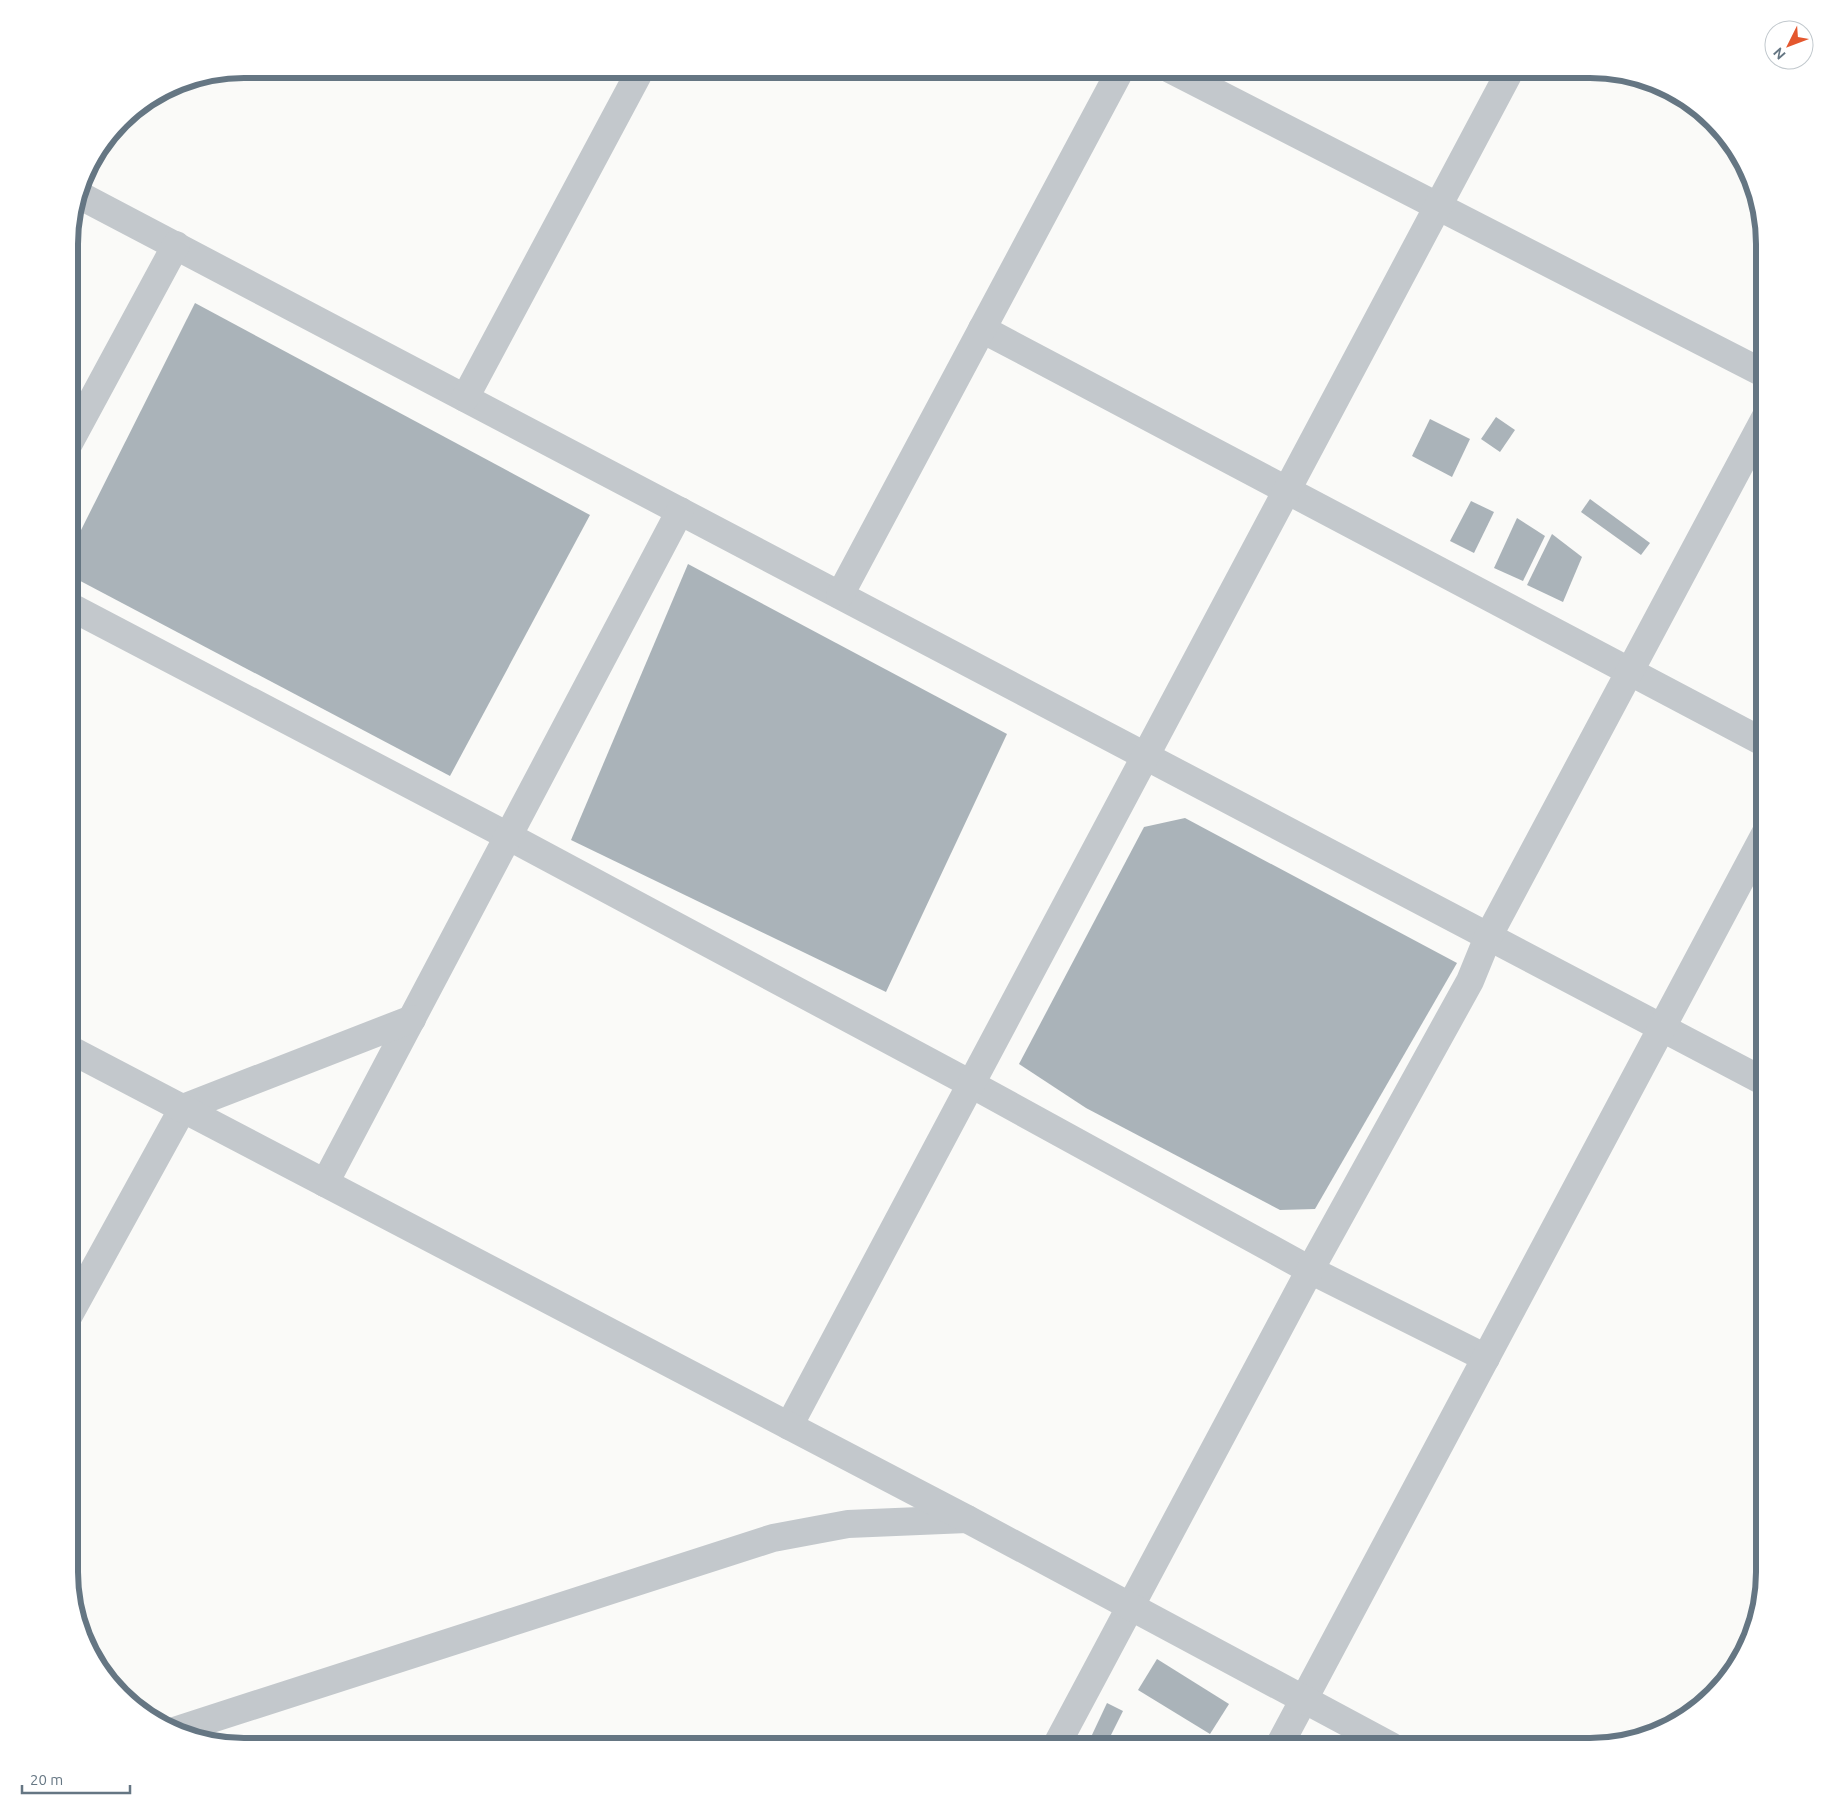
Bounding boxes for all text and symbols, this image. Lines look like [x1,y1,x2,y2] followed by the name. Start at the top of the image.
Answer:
[1764,20,1814,70] north arrow
[1770,44,1789,63] text: N
[22,1762,130,1794] scale bar
[30,1771,63,1788] text: 20 m

